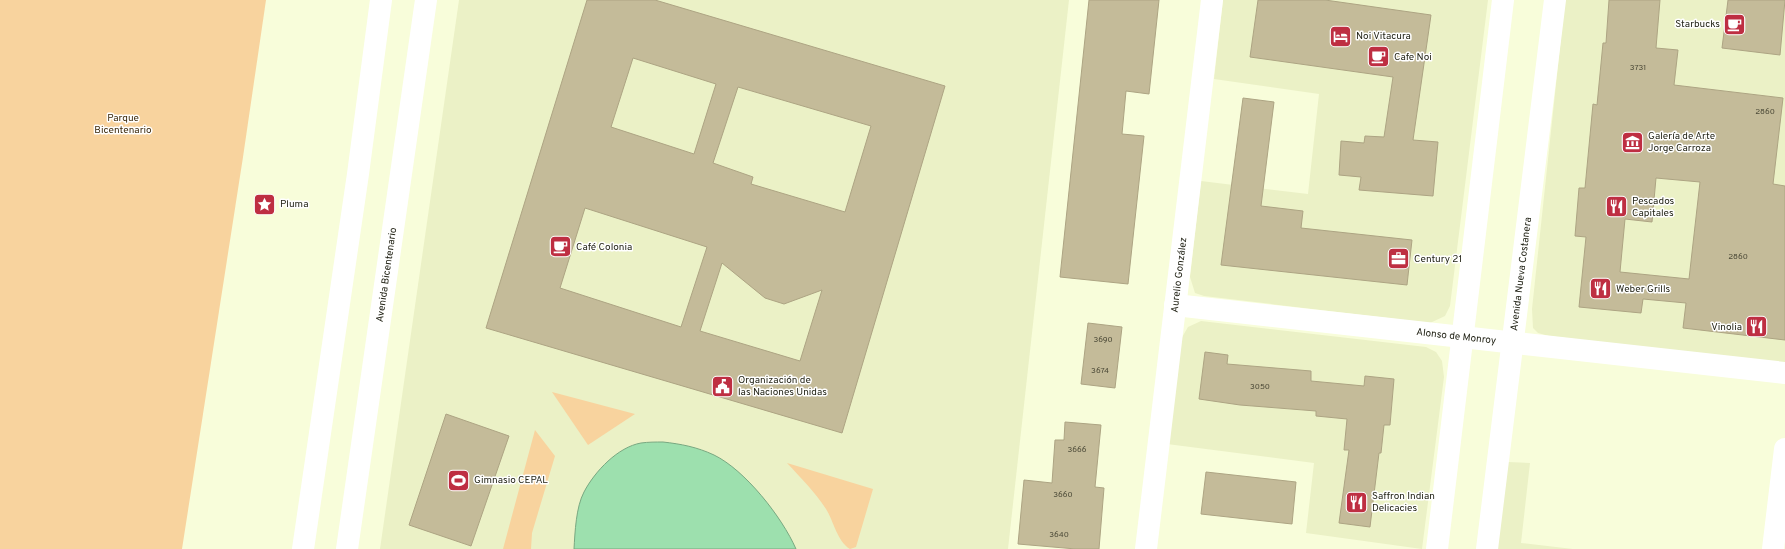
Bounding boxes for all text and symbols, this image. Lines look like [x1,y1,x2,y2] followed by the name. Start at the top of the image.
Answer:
[1722,11,1748,37] cafe icon: Starbucks
[1675,18,1720,31] place label: Starbucks
[1327,23,1353,49] hotel icon: Noi Vitacura
[1356,30,1411,43] place label: Noi Vitacura
[1366,44,1392,70] cafe icon: Cafe Noi
[1394,51,1432,64] place label: Cafe Noi
[1630,63,1646,73] house number: 3731
[1755,107,1775,117] house number: 2860
[94,112,152,137] park label: Parque Bicentenario
[1620,129,1646,155] museum icon: Galería de Arte Jorge Carroza
[1648,130,1715,155] place label: Galería de Arte Jorge Carroza
[252,191,278,217] place icon: Pluma
[1603,194,1629,220] restaurant icon: Pescados Capitales
[1632,195,1675,220] place label: Pescados Capitales
[280,198,308,211] place label: Pluma
[1508,216,1535,332] street label: Avenida Nueva Costanera
[373,226,400,323] street label: Avenida Bicentenario
[547,234,573,260] cafe icon: Café Colonia
[1168,236,1190,313] street label: Aurelio González
[576,241,632,254] place label: Café Colonia
[1386,246,1412,272] office icon: Century 21
[1728,252,1748,262] house number: 2860
[1414,253,1462,266] place label: Century 21
[1588,276,1614,302] restaurant icon: Weber Grills
[1616,283,1671,296] place label: Weber Grills
[1744,314,1770,340] restaurant icon: Vinolia
[1711,321,1742,334] place label: Vinolia
[1416,325,1497,347] street label: Alonso de Monroy
[1093,335,1113,345] house number: 3690
[1091,366,1109,376] house number: 3674
[710,373,736,399] public building icon: Organización de las Naciones Unidas
[738,374,827,399] place label: Organización de las Naciones Unidas
[1250,382,1270,392] house number: 3050
[1067,445,1087,455] house number: 3666
[446,467,472,493] sports icon: Gimnasio CEPAL
[474,474,548,487] place label: Gimnasio CEPAL
[1344,489,1370,515] restaurant icon: Saffron Indian Delicacies
[1053,490,1073,500] house number: 3660
[1372,490,1435,515] place label: Saffron Indian Delicacies
[1049,530,1069,540] house number: 3640

